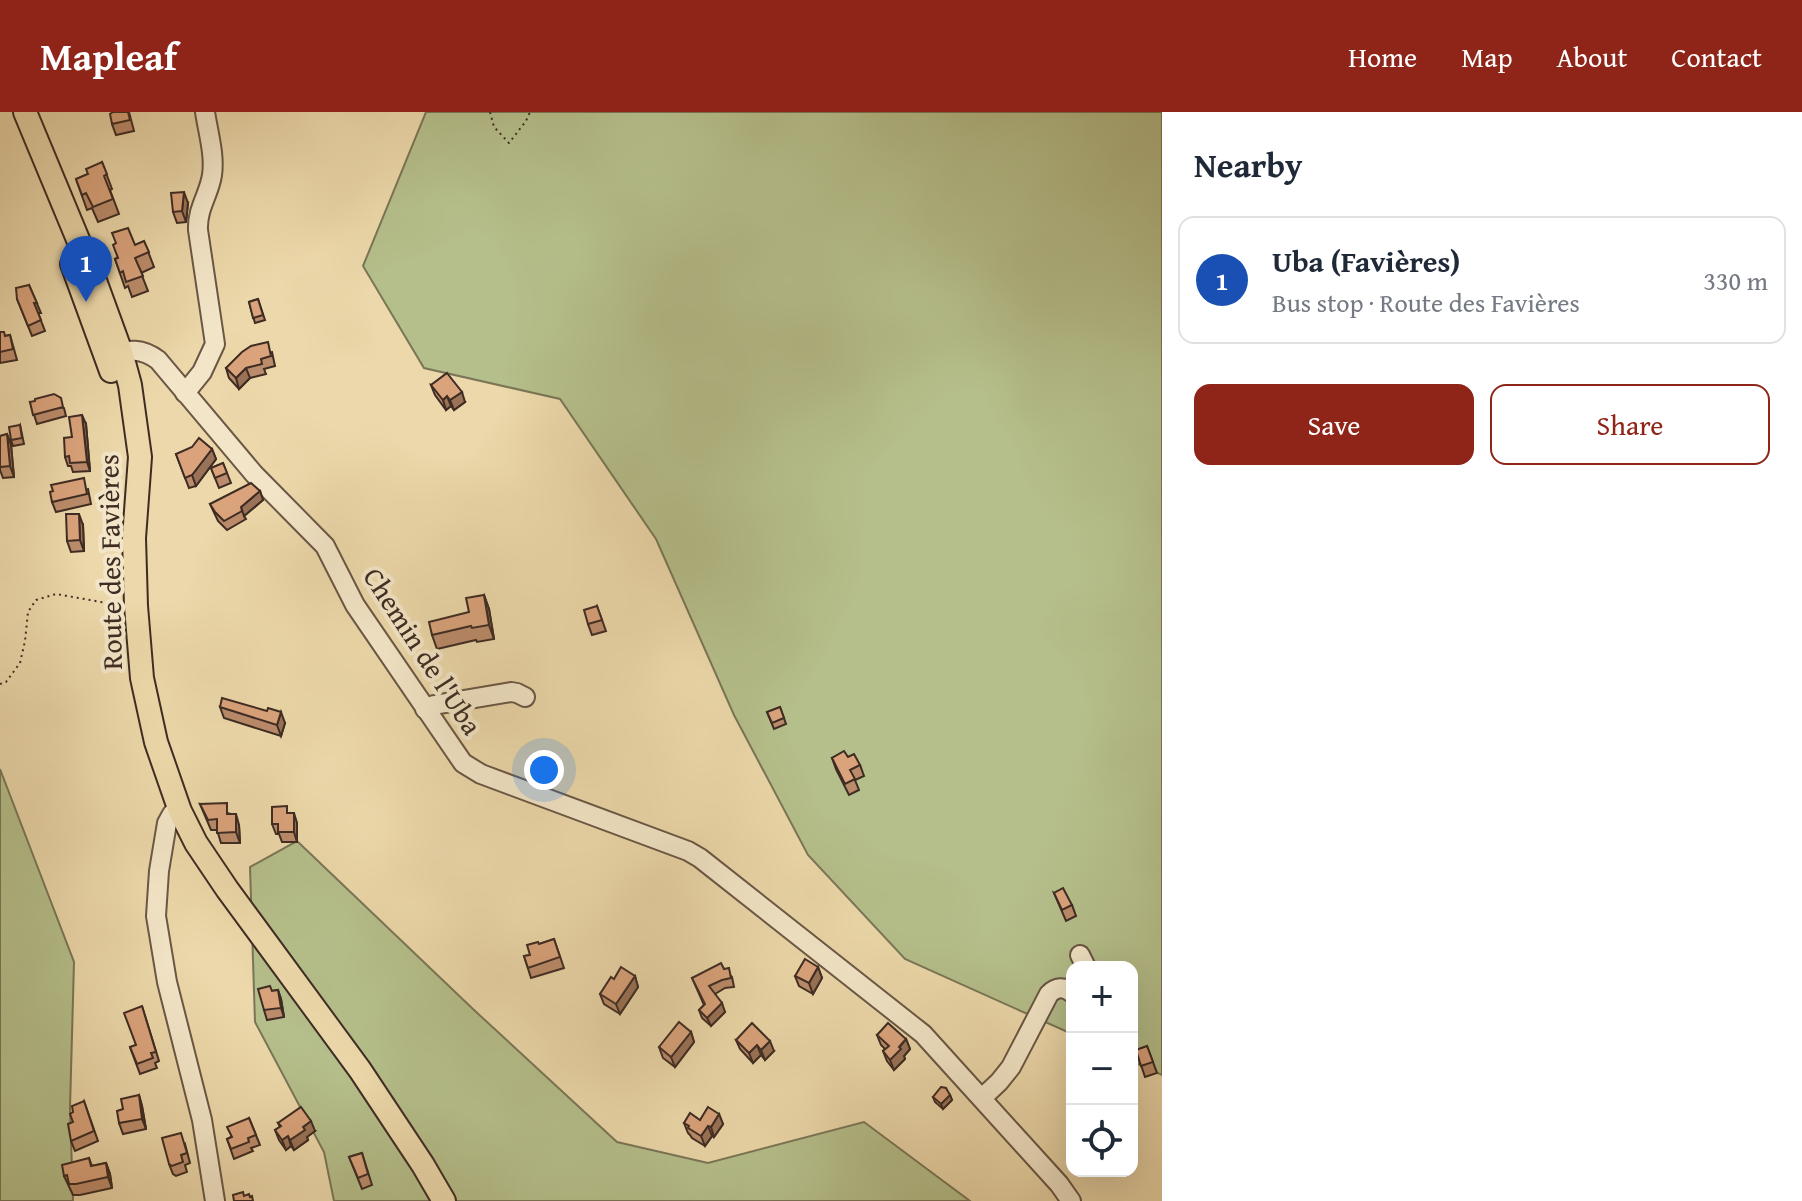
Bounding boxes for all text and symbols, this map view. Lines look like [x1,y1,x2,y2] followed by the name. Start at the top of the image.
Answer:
[40,28,177,84] text: Mapleaf
[1348,36,1417,77] text: Home
[1461,36,1513,77] text: Map
[1557,36,1627,77] text: About
[1671,36,1762,77] text: Contact
[1194,140,1303,189] text: Nearby
[60,236,112,302] pin: 1
[1272,239,1460,283] text: Uba (Favières)
[1215,261,1229,300] text: 1
[1703,261,1768,300] text: 330 m
[1272,283,1580,322] text: Bus stop · Route des Favières
[1194,384,1474,465] button: Save
[1490,384,1770,465] button: Share
[87,454,132,670] street label: Route des Favières
[354,559,493,743] street label: Chemin de l'Uba
[524,750,564,790] your location
[1066,961,1138,1177] map controls
[1066,961,1138,1033] button: +
[1066,1033,1138,1105] button: −
[1066,1105,1138,1177] button: locate

